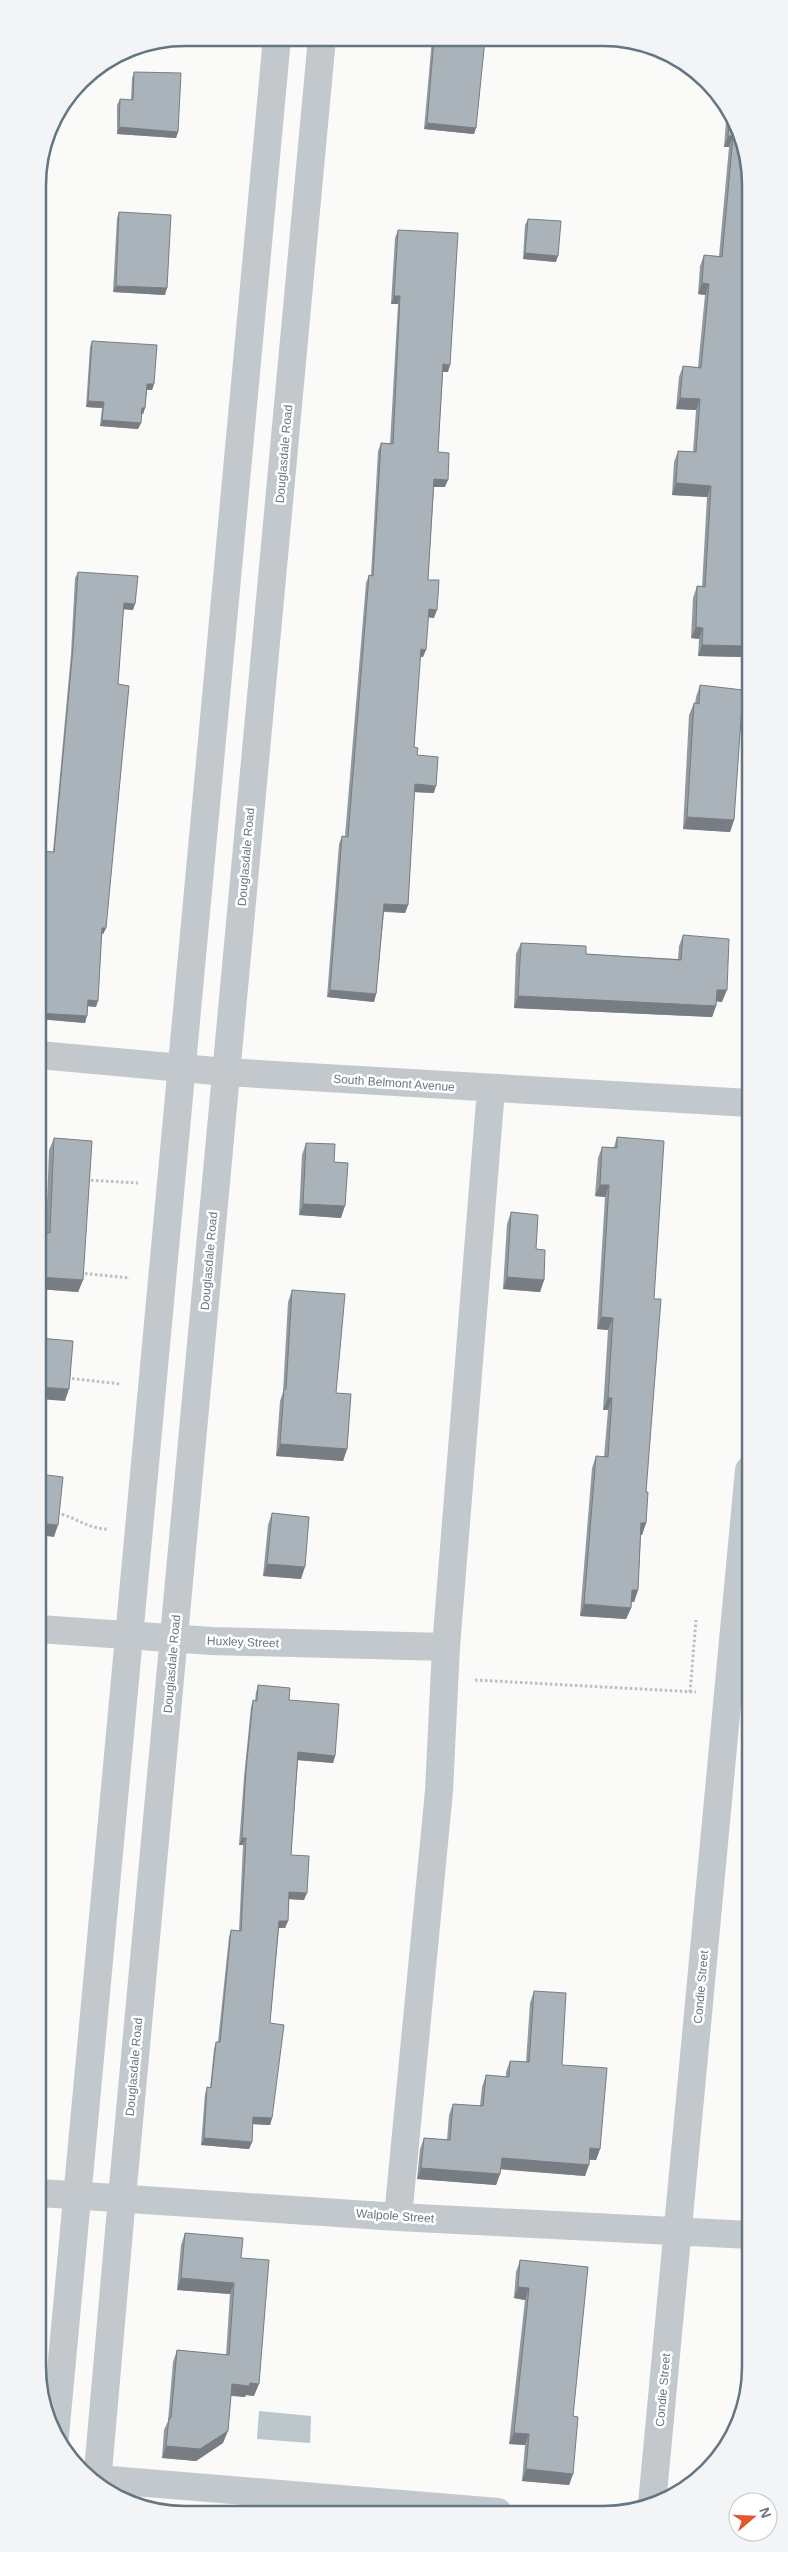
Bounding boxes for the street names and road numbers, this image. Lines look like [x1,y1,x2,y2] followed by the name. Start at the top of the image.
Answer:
[273,404,295,504] street label: Douglasdale Road
[235,807,257,907] street label: Douglasdale Road
[333,1072,456,1094] street label: South Belmont Avenue
[198,1211,220,1311] street label: Douglasdale Road
[161,1614,183,1714] street label: Douglasdale Road
[207,1634,280,1650] street label: Huxley Street
[691,1949,711,2024] street label: Condie Street
[123,2017,145,2117] street label: Douglasdale Road
[355,2206,435,2226] street label: Walpole Street
[653,2352,673,2427] street label: Condie Street

